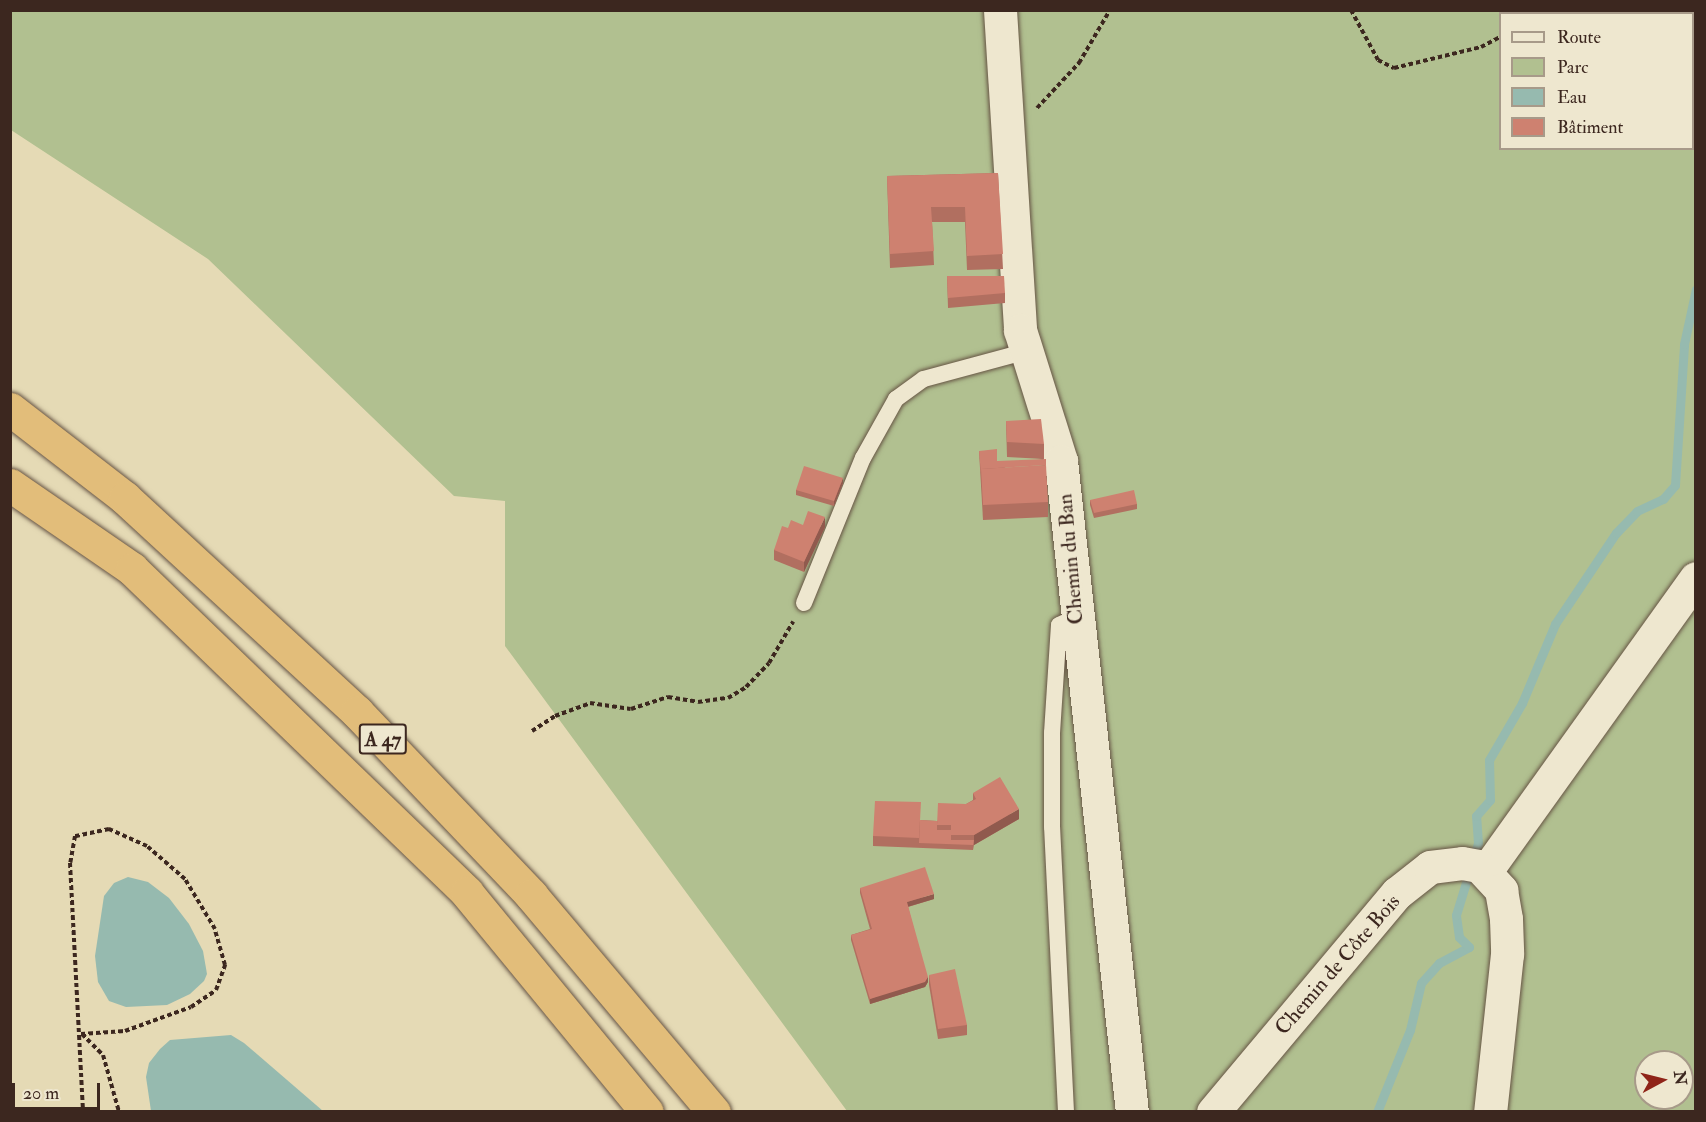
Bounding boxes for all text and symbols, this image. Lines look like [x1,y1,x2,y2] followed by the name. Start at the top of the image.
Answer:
[1499,12,1694,150] legend
[1557,26,1601,49] text: Route
[1557,56,1588,79] text: Parc
[1557,86,1587,109] text: Eau
[1557,116,1623,139] text: Bâtiment
[1053,493,1089,625] street label: Chemin du Ban
[358,722,409,756] road number: A 47
[1270,890,1406,1040] street label: Chemin de Côte Bois
[1634,1050,1694,1110] north arrow
[1669,1070,1691,1086] text: N
[15,1071,104,1109] scale bar
[23,1082,59,1105] text: 20 m

